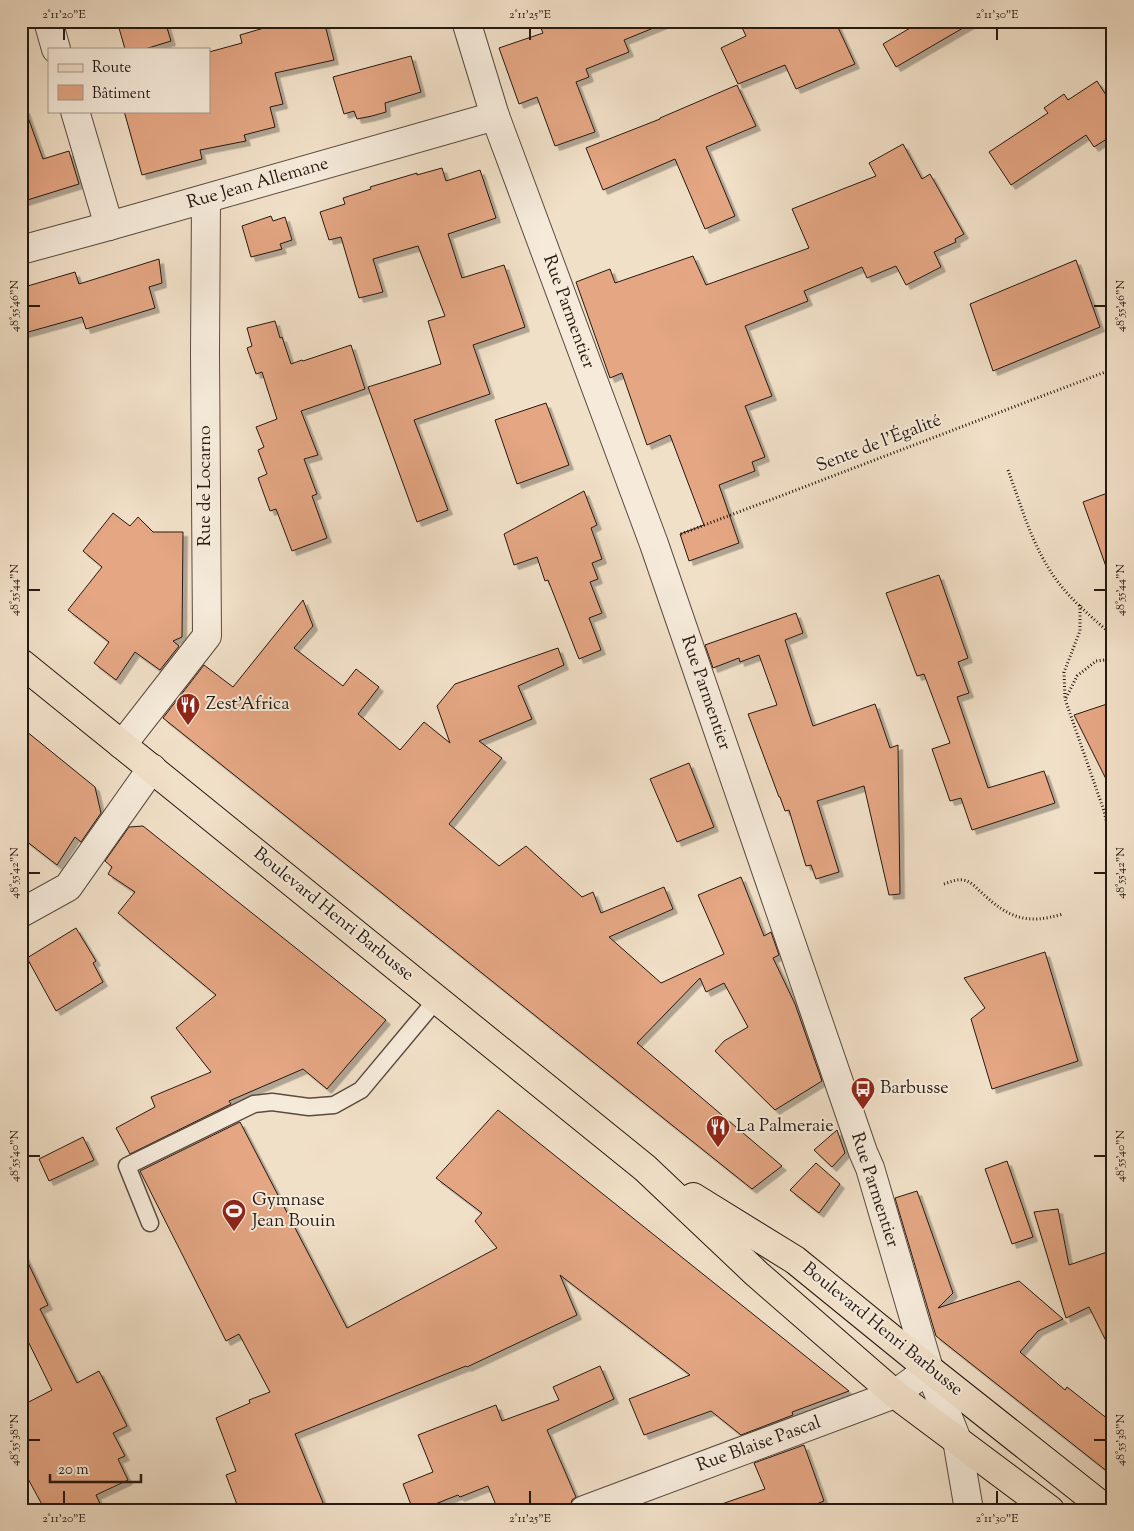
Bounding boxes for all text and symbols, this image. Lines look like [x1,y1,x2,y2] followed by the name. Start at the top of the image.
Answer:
[42,6,87,24] text: 2°11'20"E
[509,6,552,24] text: 2°11'25"E
[976,6,1019,24] text: 2°11'30"E
[48,48,210,112] legend
[92,58,131,79] text: Route
[92,84,151,105] text: Bâtiment
[184,151,332,217] street label: Rue Jean Allemane
[535,251,601,373] street label: Rue Parmentier
[6,280,24,332] text: 48°55'46"N
[1112,280,1130,332] text: 48°55'46"N
[813,408,945,480] street label: Sente de l'Égalité
[193,425,219,547] street label: Rue de Locarno
[6,563,24,616] text: 48°55'44"N
[1112,563,1130,616] text: 48°55'44"N
[673,632,737,754] street label: Rue Parmentier
[175,692,201,726] restaurant icon: Zest'Africa
[206,692,290,718] place label: Zest'Africa
[247,842,419,988] street label: Boulevard Henri Barbusse
[6,847,24,899] text: 48°55'42"N
[1112,847,1130,899] text: 48°55'42"N
[850,1076,876,1110] bus stop icon: Barbusse
[880,1076,949,1102] place label: Barbusse
[705,1114,731,1148] restaurant icon: La Palmeraie
[736,1114,834,1140] place label: La Palmeraie
[843,1129,905,1251] street label: Rue Parmentier
[6,1130,24,1182] text: 48°55'40"N
[1112,1130,1130,1182] text: 48°55'40"N
[251,1188,336,1235] place label: Gymnase Jean Bouin
[221,1198,247,1232] sports icon: Gymnase Jean Bouin
[796,1257,968,1403] street label: Boulevard Henri Barbusse
[693,1410,825,1480] street label: Rue Blaise Pascal
[6,1413,24,1466] text: 48°55'38"N
[1112,1413,1130,1466] text: 48°55'38"N
[50,1451,141,1483] scale bar
[58,1460,89,1481] text: 20 m
[42,1510,87,1528] text: 2°11'20"E
[509,1510,552,1528] text: 2°11'25"E
[976,1510,1019,1528] text: 2°11'30"E

